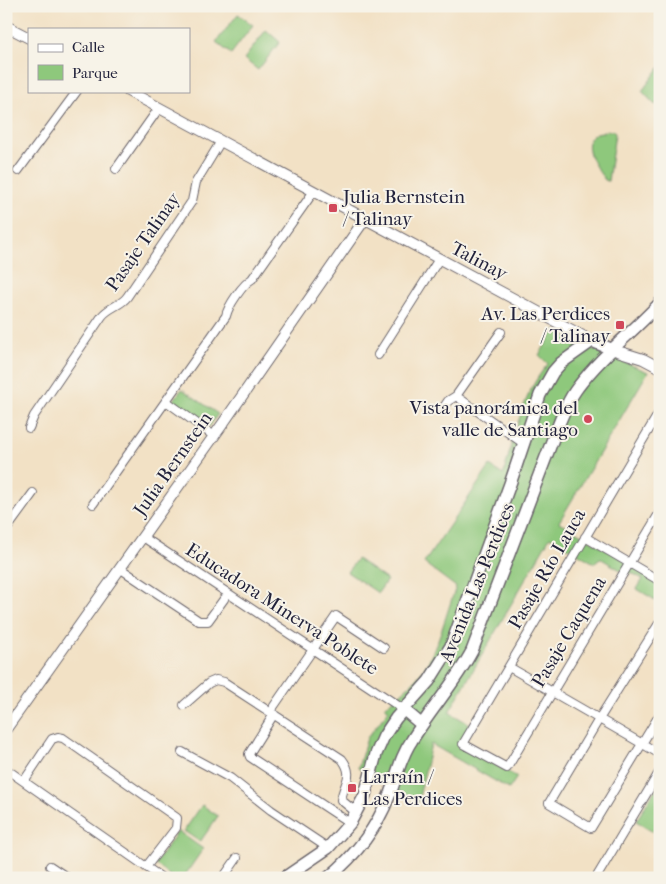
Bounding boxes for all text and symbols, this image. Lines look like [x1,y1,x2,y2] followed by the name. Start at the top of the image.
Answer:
[28,28,190,92] legend
[72,38,105,56] text: Calle
[72,64,118,82] text: Parque
[341,186,465,230] place label: Julia Bernstein / Talinay
[101,188,185,295] street label: Pasaje Talinay
[327,202,339,214] marker: Julia Bernstein / Talinay
[447,237,512,285] street label: Talinay
[480,303,611,347] place label: Av. Las Perdices / Talinay
[614,319,626,331] marker: Av. Las Perdices / Talinay
[409,397,578,441] place label: Vista panorámica del valle de Santiago
[128,408,217,522] street label: Julia Bernstein
[582,413,594,425] marker: Vista panorámica del valle de Santiago
[434,500,519,667] street label: Avenida Las Perdices
[504,505,590,633] street label: Pasaje Río Lauca
[182,538,382,680] street label: Educadora Minerva Poblete
[527,572,611,691] street label: Pasaje Caquena
[362,766,462,810] place label: Larraín / Las Perdices
[346,782,358,794] marker: Larraín / Las Perdices

